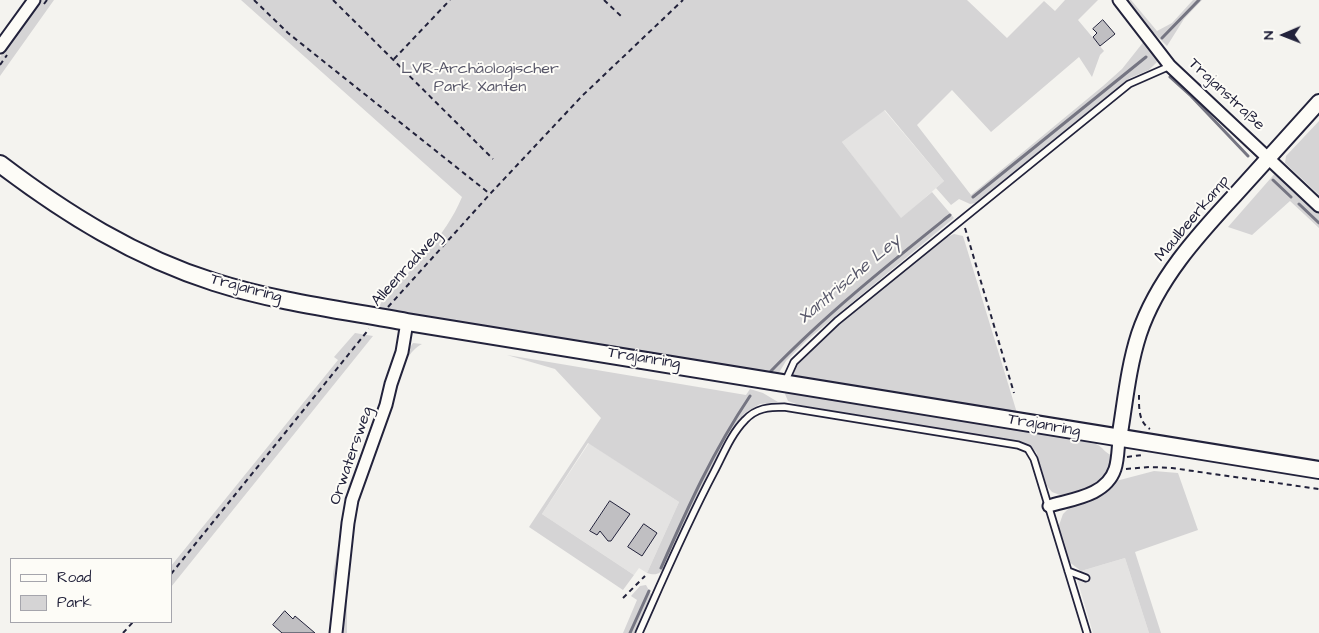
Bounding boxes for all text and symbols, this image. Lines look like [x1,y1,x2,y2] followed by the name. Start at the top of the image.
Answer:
[1259,10,1309,60] north arrow
[1259,31,1279,40] text: N
[1184,55,1268,135] street label: Trajanstraße
[401,60,559,98] park label: LVR-Archäologischer Park Xanten
[1151,172,1235,266] street label: Maulbeerkamp
[368,227,446,311] street label: Alleenradweg
[794,231,906,329] water label: Xantrische Ley
[208,270,284,308] street label: Trajanring
[606,344,682,374] street label: Trajanring
[326,404,378,508] street label: Orwatersweg
[1006,410,1082,442] street label: Trajanring
[10,558,172,623] legend
[57,567,91,588] text: Road
[57,592,92,613] text: Park

